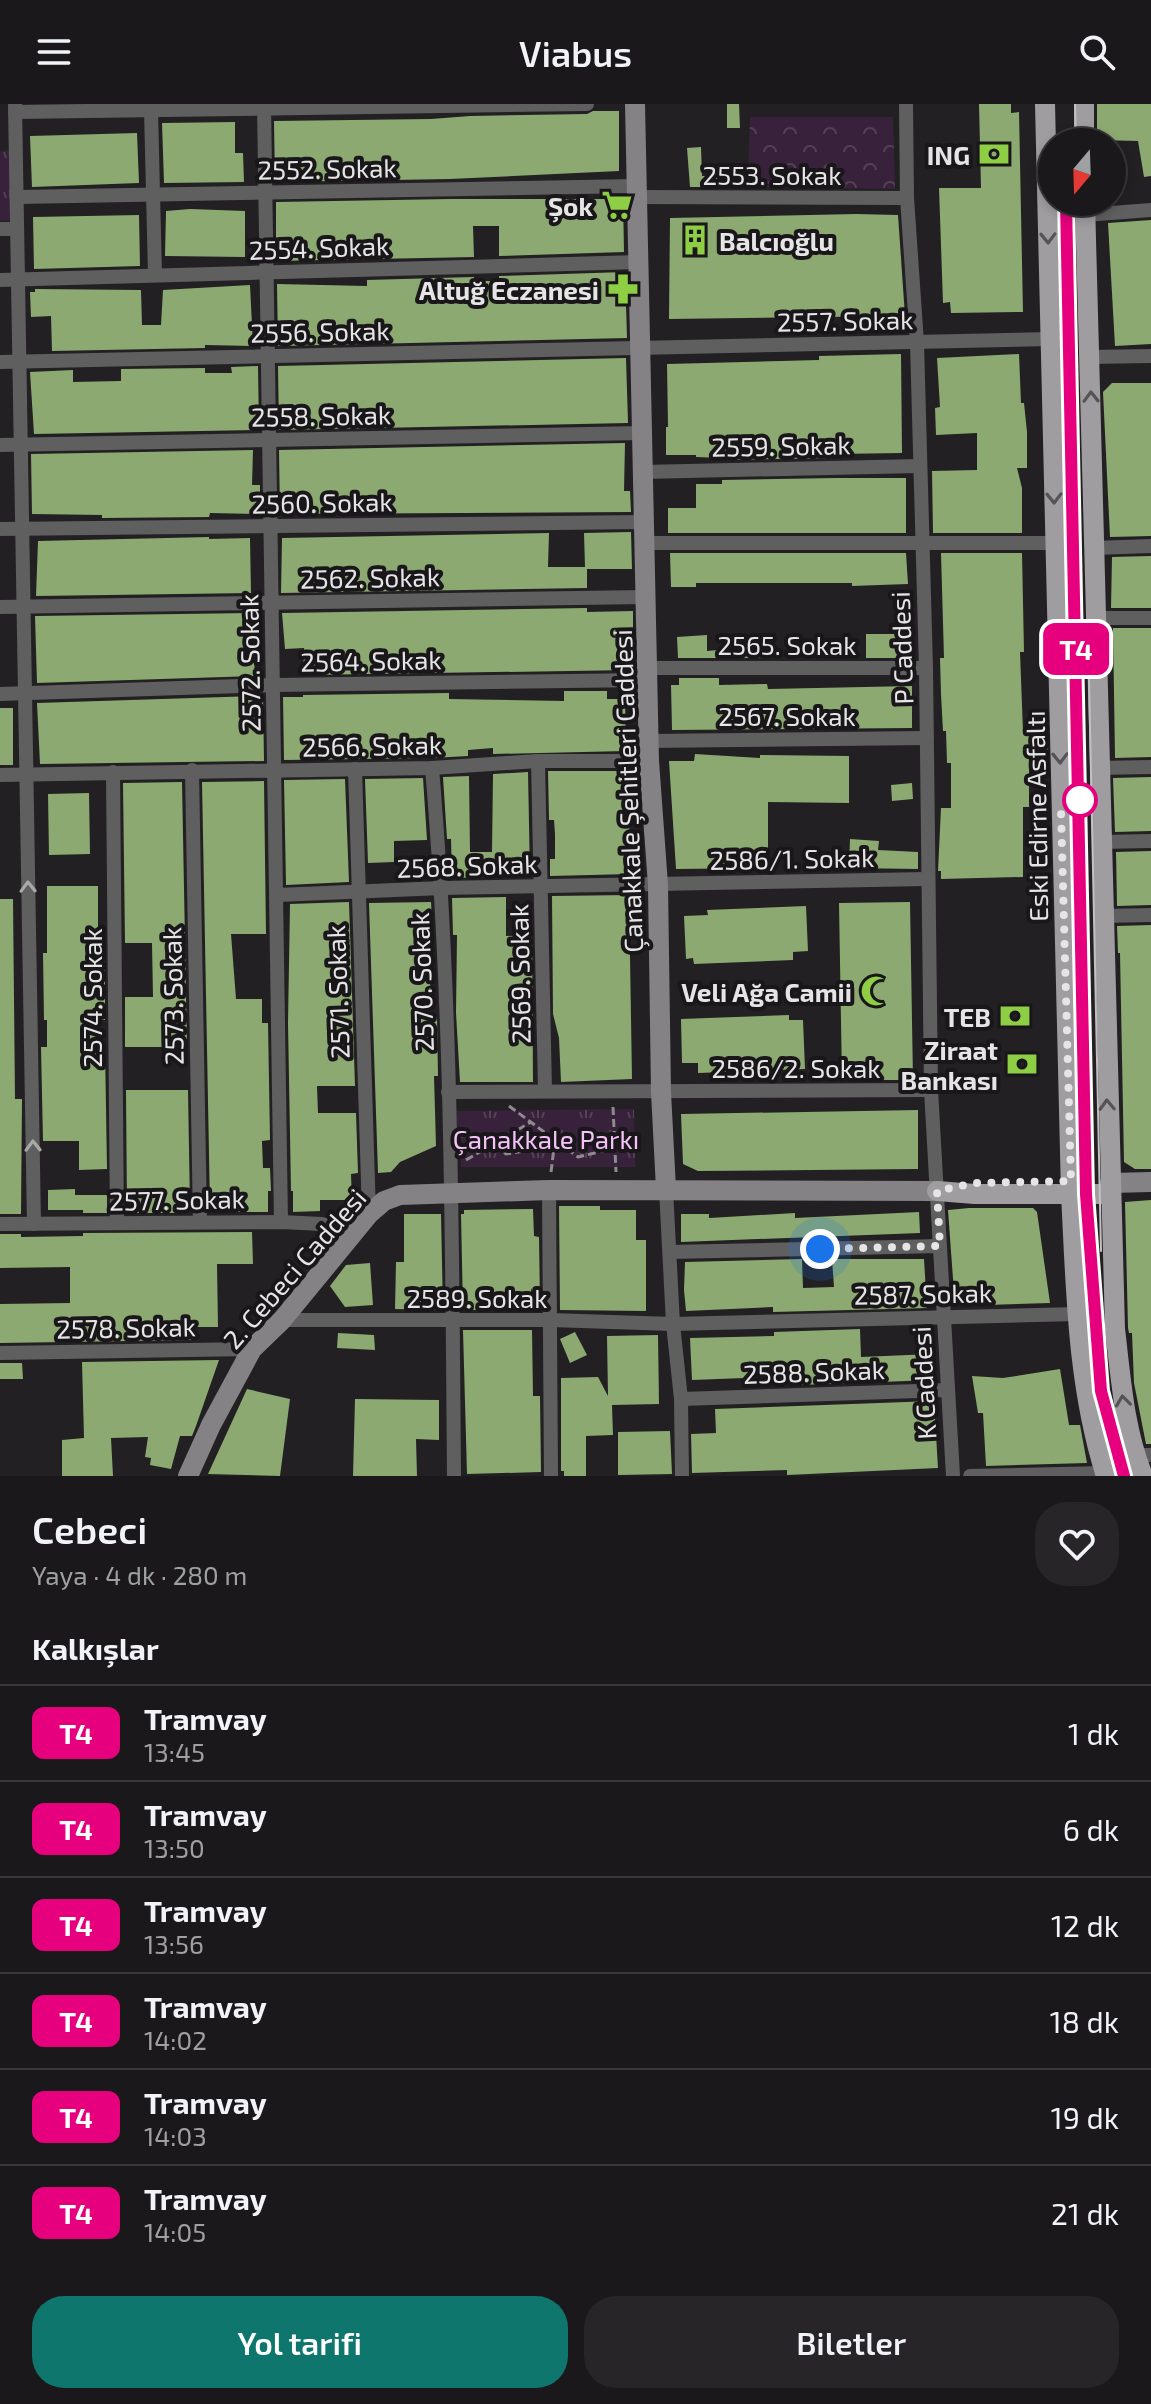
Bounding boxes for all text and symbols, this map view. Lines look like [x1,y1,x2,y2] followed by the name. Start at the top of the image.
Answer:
[32,30,76,74] icon: menu
[1075,30,1119,74] icon: search
[519,31,632,74] text: Viabus
[1038,128,1126,216] north arrow
[1038,128,1126,216] map controls
[977,137,1011,171] bank icon: ING
[927,139,970,170] place label: ING
[257,151,397,185] street label: 2552. Sokak
[703,159,841,190] street label: 2553. Sokak
[600,188,634,222] supermarket icon: Şok
[548,190,593,223] place label: Şok
[678,223,712,257] building icon: Balcıoğlu
[719,225,834,256] place label: Balcıoğlu
[248,229,390,265] street label: 2554. Sokak
[1039,232,1057,245] one-way arrow
[606,272,640,306] pharmacy icon: Altuğ Eczanesi
[419,274,599,305] place label: Altuğ Eczanesi
[777,303,913,337] street label: 2557. Sokak
[250,314,390,348] street label: 2556. Sokak
[1082,390,1099,403] one-way arrow
[251,398,391,432] street label: 2558. Sokak
[711,428,851,462] street label: 2559. Sokak
[251,485,393,519] street label: 2560. Sokak
[1045,492,1063,505] one-way arrow
[300,560,440,594] street label: 2562. Sokak
[884,591,918,705] street label: P Caddesi
[232,594,266,732] street label: 2572. Sokak
[1040,623,1112,675] line badge: T4
[606,629,650,953] street label: Çanakkale Şehitleri Caddesi
[717,629,857,660] street label: 2565. Sokak
[1059,632,1093,666] text: T4
[300,643,442,677] street label: 2564. Sokak
[718,700,856,731] street label: 2567. Sokak
[1019,710,1053,922] street label: Eski Edirne Asfaltı
[302,728,442,762] street label: 2566. Sokak
[1051,752,1069,765] one-way arrow
[1063,783,1097,817] unlabelled marker
[709,841,875,875] street label: 2586/1. Sokak
[396,847,538,883] street label: 2568. Sokak
[19,880,37,893] one-way arrow
[502,904,536,1044] street label: 2569. Sokak
[403,912,439,1052] street label: 2570. Sokak
[319,924,355,1060] street label: 2571. Sokak
[155,927,189,1065] street label: 2573. Sokak
[76,928,107,1068] street label: 2574. Sokak
[859,974,893,1008] mosque icon: Veli Ağa Camii
[681,976,852,1007] place label: Veli Ağa Camii
[998,999,1032,1033] bank icon: TEB
[944,1001,991,1032] place label: TEB
[901,1034,998,1095] place label: Ziraat Bankası
[1005,1047,1039,1081] bank icon: Ziraat Bankası
[711,1052,881,1083] street label: 2586/2. Sokak
[1099,1098,1116,1111] one-way arrow
[453,1123,639,1156] park label: Çanakkale Parkı
[24,1139,42,1152] one-way arrow
[109,1182,245,1216] street label: 2577. Sokak
[216,1182,372,1354] street label: 2. Cebeci Caddesi
[800,1229,840,1269] your location
[854,1276,992,1310] street label: 2587. Sokak
[406,1282,548,1313] street label: 2589. Sokak
[56,1310,196,1344] street label: 2578. Sokak
[905,1326,941,1440] street label: K Caddesi
[743,1353,885,1389] street label: 2588. Sokak
[1115,1394,1132,1407] one-way arrow
[1035,1502,1119,1586] button: heart
[32,1506,147,1552] text: Cebeci
[32,1559,247,1590] text: Yaya · 4 dk · 280 m
[32,1630,159,1666] text: Kalkışlar
[144,1700,267,1736] text: Tramvay
[1068,1715,1119,1751] text: 1 dk
[59,1716,93,1750] text: T4
[144,1736,205,1767] text: 13:45
[144,1796,267,1832] text: Tramvay
[1063,1811,1119,1847] text: 6 dk
[59,1812,93,1846] text: T4
[144,1832,205,1863] text: 13:50
[144,1892,267,1928] text: Tramvay
[1051,1907,1119,1943] text: 12 dk
[59,1908,93,1942] text: T4
[144,1928,204,1959] text: 13:56
[144,1988,267,2024] text: Tramvay
[1050,2003,1119,2039] text: 18 dk
[59,2004,93,2038] text: T4
[144,2024,207,2055] text: 14:02
[144,2084,267,2120] text: Tramvay
[1051,2099,1119,2135] text: 19 dk
[59,2100,93,2134] text: T4
[144,2120,207,2151] text: 14:03
[144,2180,267,2216] text: Tramvay
[1051,2195,1119,2231] text: 21 dk
[59,2196,93,2230] text: T4
[144,2216,206,2247] text: 14:05
[32,2296,568,2388] button: Yol tarifi
[584,2296,1119,2388] button: Biletler

